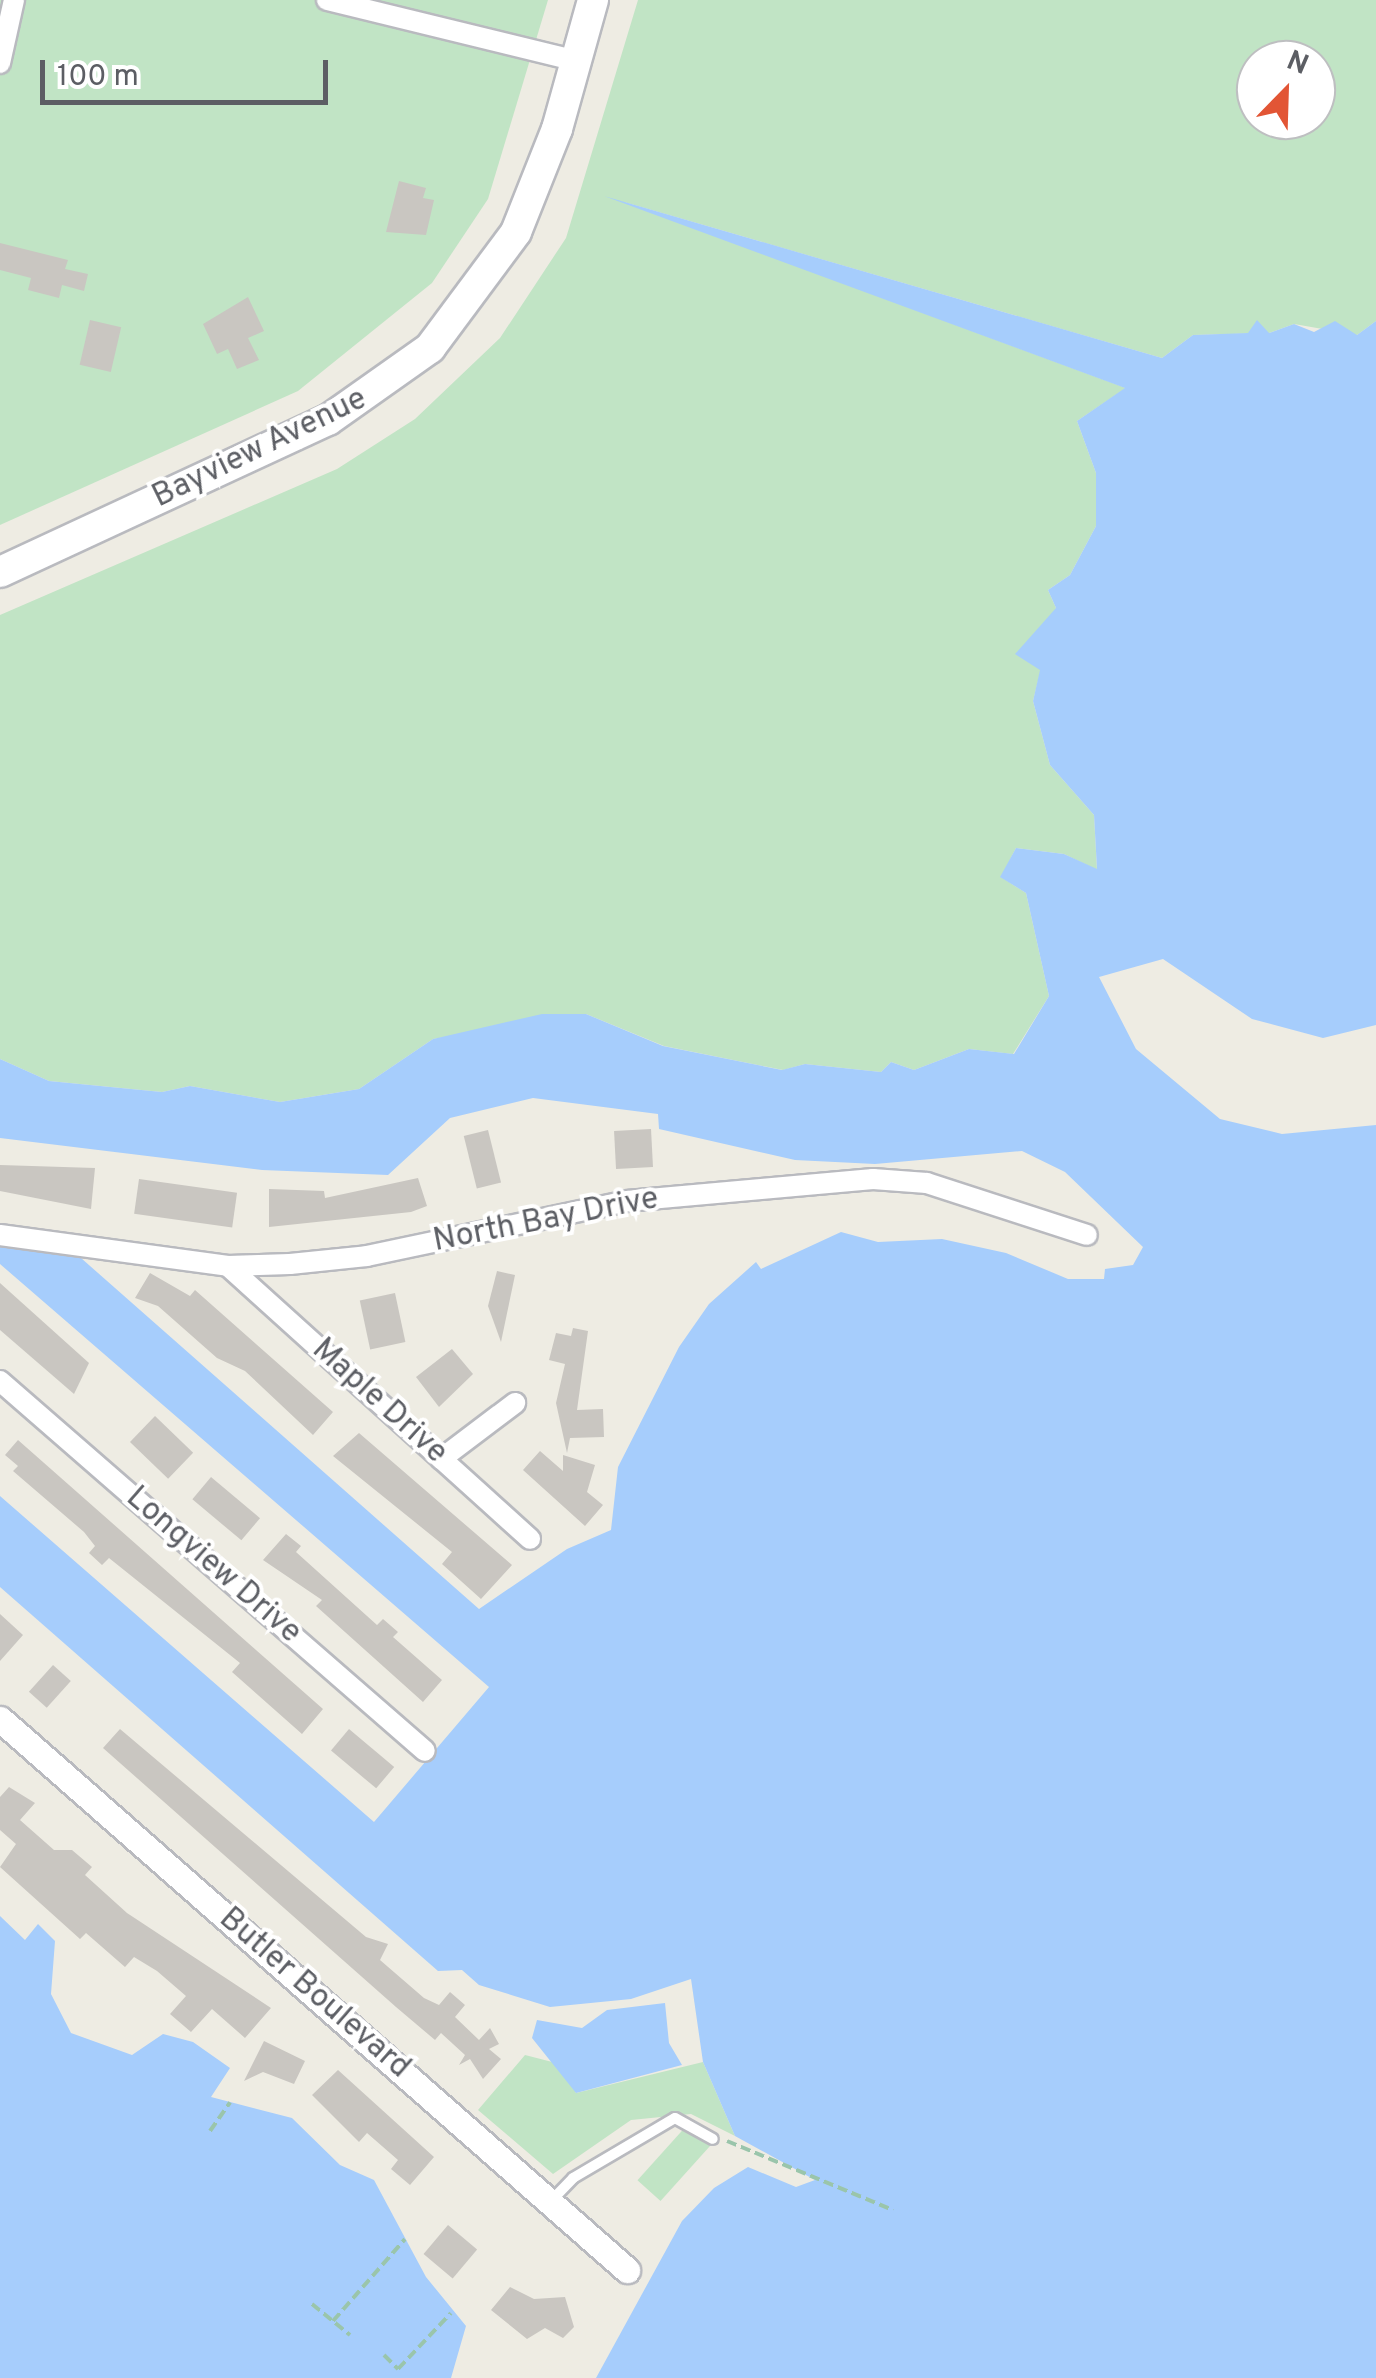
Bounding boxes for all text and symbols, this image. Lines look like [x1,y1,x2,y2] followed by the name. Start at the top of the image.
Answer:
[45,40,332,102] scale bar
[1236,40,1336,140] north arrow
[1281,44,1313,85] text: N
[57,59,139,96] text: 100 m
[146,380,374,518] street label: Bayview Avenue
[430,1180,662,1262] street label: North Bay Drive
[303,1331,455,1473] street label: Maple Drive
[117,1479,309,1653] street label: Longview Drive
[210,1900,418,2088] street label: Butler Boulevard

